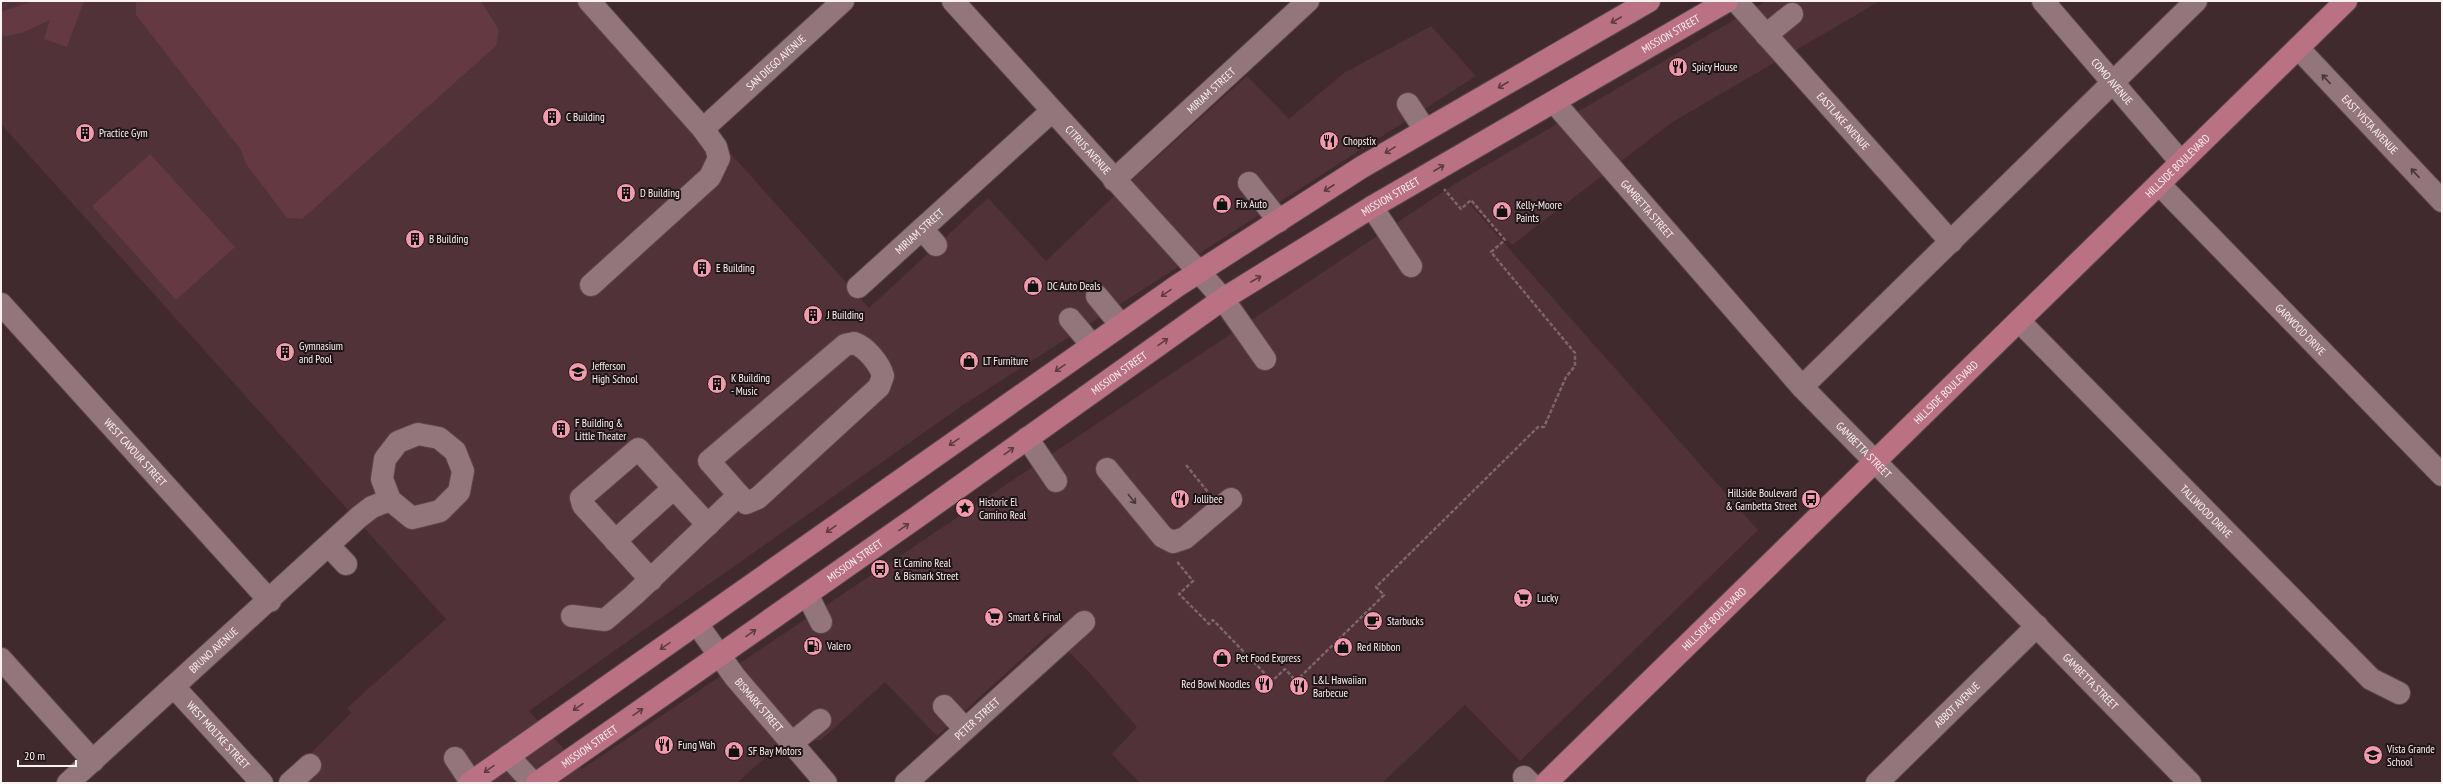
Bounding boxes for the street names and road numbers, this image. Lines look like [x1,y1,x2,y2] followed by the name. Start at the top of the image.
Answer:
[1639,11,1702,56] street label: MISSION STREET
[743,32,809,93] street label: SAN DIEGO AVENUE
[2088,55,2136,108] street label: COMO AVENUE
[1184,64,1238,116] street label: MIRIAM STREET
[1814,89,1873,153] street label: EASTLAKE AVENUE
[2339,92,2401,157] street label: EAST VISTA AVENUE
[1062,122,1114,177] street label: CITRUS AVENUE
[2142,131,2213,200] street label: HILLSIDE BOULEVARD
[1359,174,1422,219] street label: MISSION STREET
[1618,177,1677,242] street label: GAMBETTA STREET
[892,205,947,257] street label: MIRIAM STREET
[2272,301,2329,358] street label: GARWOOD DRIVE
[1088,348,1150,398] street label: MISSION STREET
[1910,357,1981,427] street label: HILLSIDE BOULEVARD
[101,415,170,489] street label: WEST CAVOUR STREET
[1833,419,1895,481] street label: GAMBETTA STREET
[2177,482,2236,541] street label: TALLWOOD DRIVE
[824,536,886,585] street label: MISSION STREET
[1679,584,1749,653] street label: HILLSIDE BOULEVARD
[186,624,241,676] street label: BRUNO AVENUE
[2060,650,2121,713] street label: GAMBETTA STREET
[732,675,786,735] street label: BISMARK STREET
[1931,679,1983,730] street label: ABBOT AVENUE
[952,694,1003,743] street label: PETER STREET
[184,698,253,772] street label: WEST MOLTKE STREET
[559,722,620,771] street label: MISSION STREET

